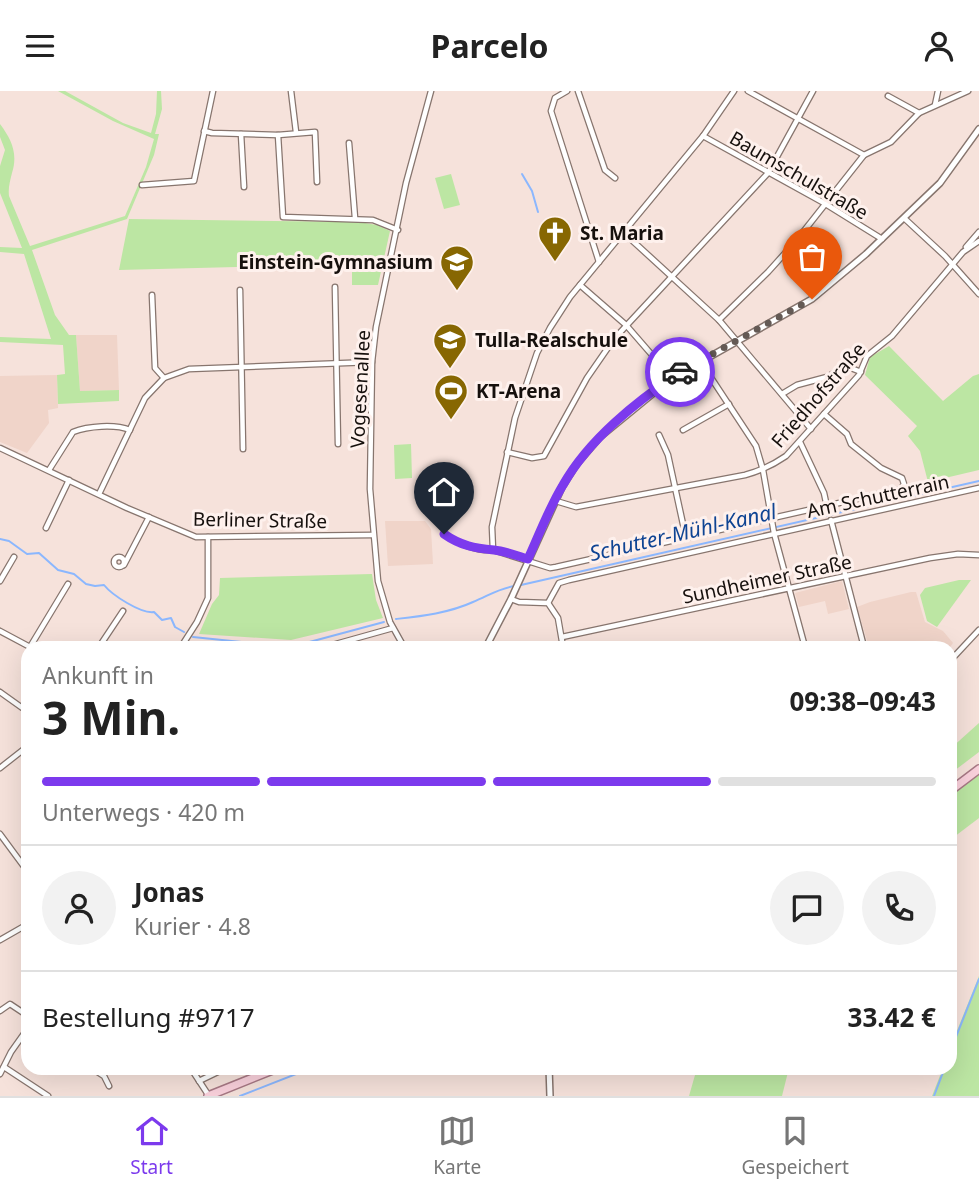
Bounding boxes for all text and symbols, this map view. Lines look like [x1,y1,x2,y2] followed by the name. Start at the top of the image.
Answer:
[431,24,548,67] text: Parcelo
[21,27,59,65] icon: menu
[920,27,958,65] icon: person
[725,125,873,225] street label: Baumschulstraße
[536,214,574,263] church icon: St. Maria
[580,220,664,246] place label: St. Maria
[782,227,842,299] pin
[793,238,831,276] icon: bag
[438,243,476,292] school or university icon: Einstein-Gymnasium
[238,249,433,275] place label: Einstein-Gymnasium
[431,321,469,370] school or university icon: Tulla-Realschule
[475,327,628,353] place label: Tulla-Realschule
[344,329,376,449] street label: Vogesenallee
[645,337,715,407] courier
[765,337,871,453] street label: Friedhofstraße
[661,353,699,391] icon: car
[432,372,470,421] sports icon: KT-Arena
[476,378,561,404] place label: KT-Arena
[414,462,474,534] pin
[804,468,952,524] street label: Am Schutterrain
[425,473,463,511] icon: home
[587,497,780,567] water label: Schutter-Mühl-Kanal
[193,506,327,534] street label: Berliner Straße
[680,548,854,610] street label: Sundheimer Straße
[42,659,154,691] text: Ankunft in
[789,683,936,719] text: 09:38–09:43
[42,686,180,748] text: 3 Min.
[42,796,245,828] text: Unterwegs · 420 m
[42,871,116,945] button: person
[770,871,844,945] button: chat
[862,871,936,945] button: phone
[134,874,204,910] text: Jonas
[134,910,251,942] text: Kurier · 4.8
[42,999,255,1035] text: Bestellung #9717
[848,999,936,1035] text: 33.42 €
[130,1112,173,1180] tab: Start
[433,1112,481,1180] tab: Karte
[742,1112,849,1180] tab: Gespeichert

